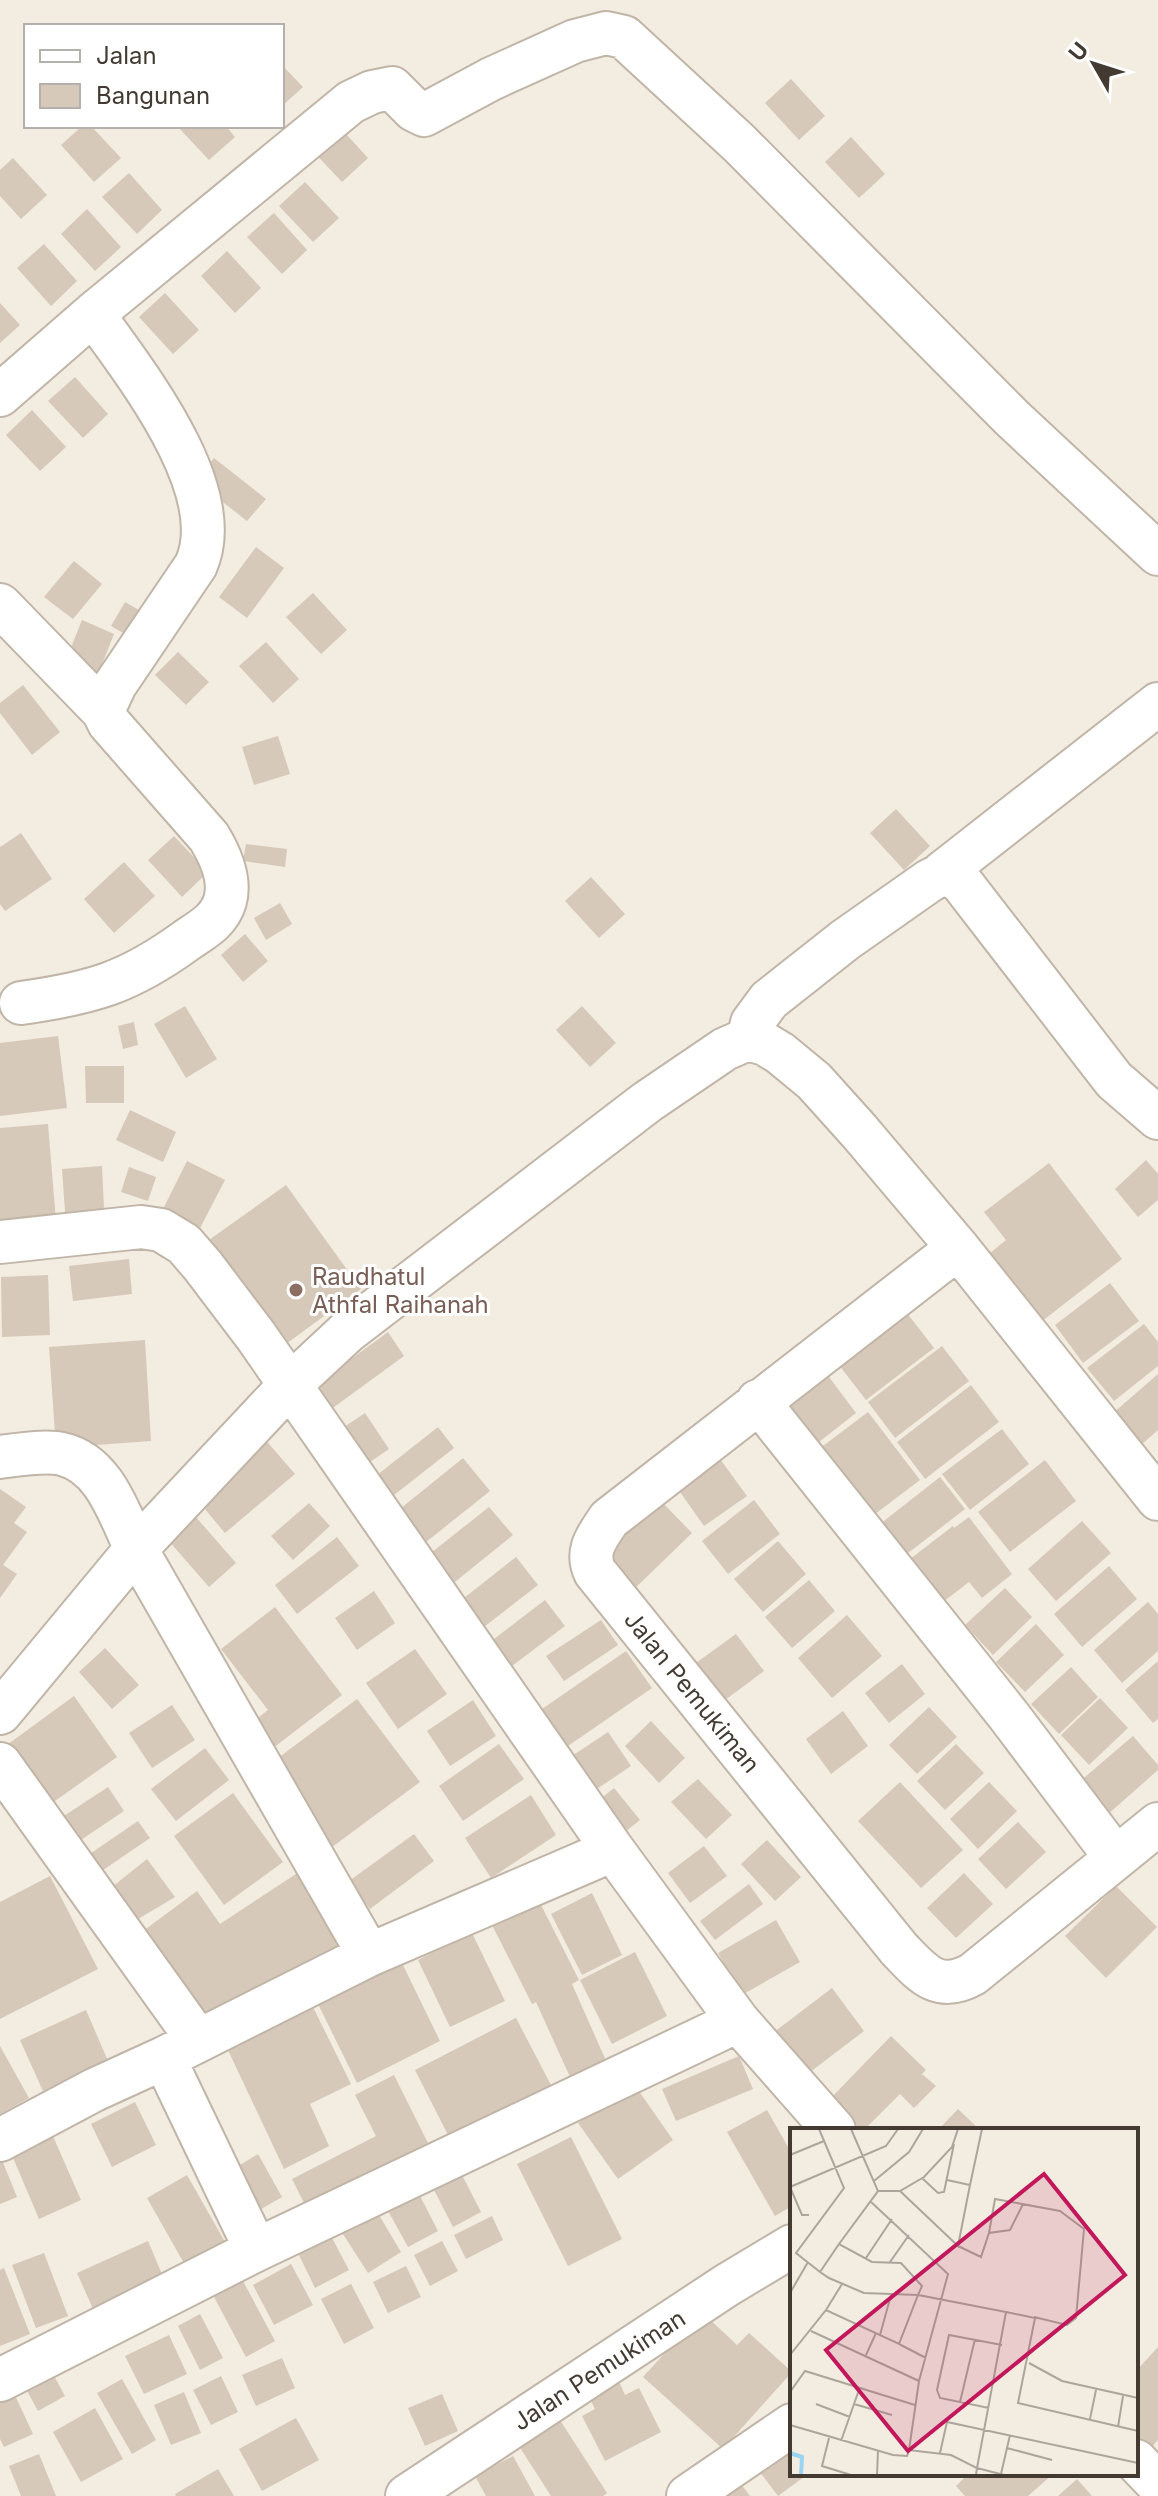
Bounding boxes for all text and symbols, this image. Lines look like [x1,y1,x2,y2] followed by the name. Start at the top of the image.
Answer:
[24,24,284,128] legend
[1054,24,1134,104] north arrow
[1063,37,1094,66] text: U
[96,41,157,70] text: Jalan
[96,81,210,110] text: Bangunan
[312,1262,489,1319] place label: Raudhatul Athfal Raihanah
[287,1281,305,1299] marker: Raudhatul Athfal Raihanah
[618,1605,766,1779] street label: Jalan Pemukiman
[790,2128,1138,2476] inset map
[507,2304,691,2436] street label: Jalan Pemukiman

